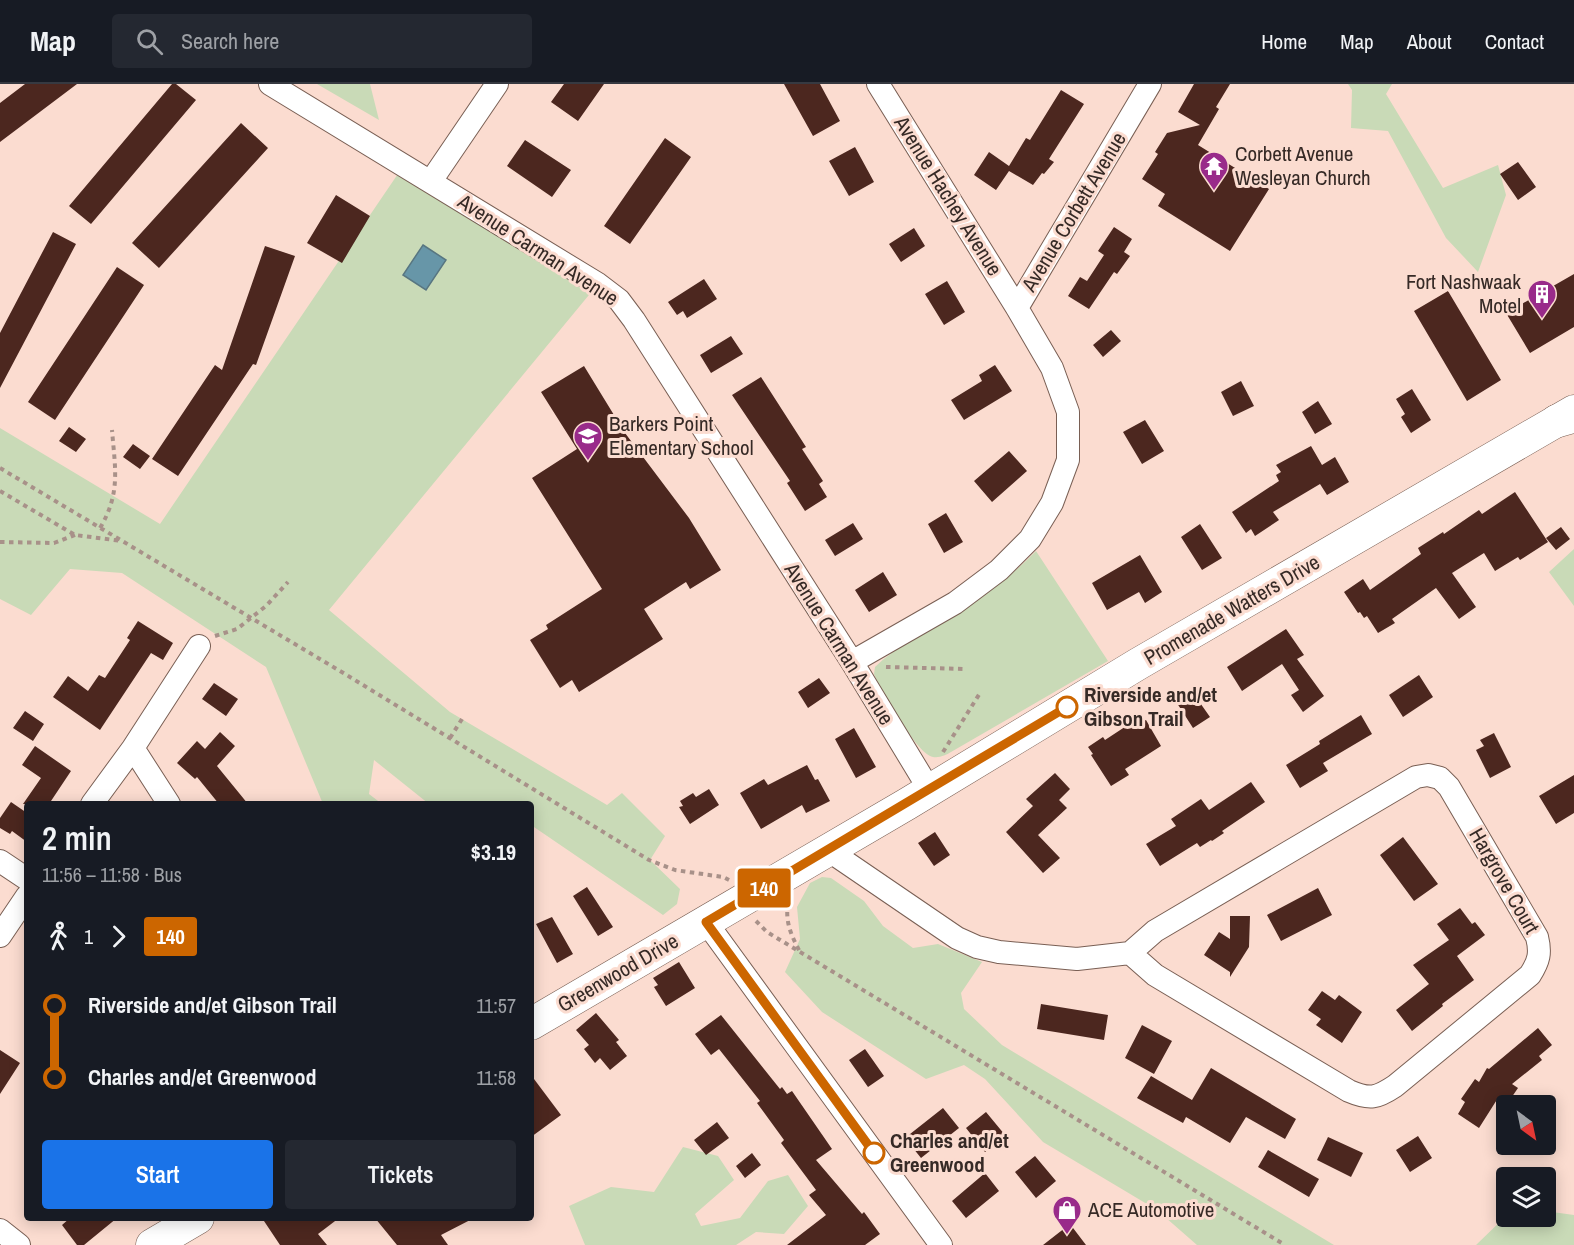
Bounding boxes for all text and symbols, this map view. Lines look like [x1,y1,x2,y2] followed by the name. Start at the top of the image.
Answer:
[112,14,532,68] search box
[30,22,76,60] text: Map
[133,25,166,58] icon: search
[181,26,279,56] text: Search here
[1261,27,1307,56] text: Home
[1340,27,1374,56] text: Map
[1407,27,1452,56] text: About
[1485,27,1544,56] text: Contact
[887,110,1009,281] street label: Avenue Hachey Avenue
[1014,127,1133,298] street label: Avenue Corbett Avenue
[1235,139,1371,192] place label: Corbett Avenue Wesleyan Church
[1198,150,1230,192] temple icon: Corbett Avenue Wesleyan Church
[452,186,624,312] street label: Avenue Carman Avenue
[1406,267,1521,320] place label: Fort Nashwaak Motel
[1526,278,1558,320] building icon: Fort Nashwaak Motel
[609,409,754,462] place label: Barkers Point Elementary School
[572,420,604,462] school or university icon: Barkers Point Elementary School
[1139,547,1325,672] street label: Promenade Watters Drive
[777,556,901,730] street label: Avenue Carman Avenue
[1084,680,1217,733] place label: Riverside and/et Gibson Trail
[1056,696,1078,718] marker: Riverside and/et Gibson Trail
[42,816,112,860] text: 2 min
[1462,823,1547,939] street label: Hargrove Court
[471,837,516,867] text: $3.19
[42,861,182,888] text: 11:56 – 11:58 · Bus
[730,868,798,908] line badge: 140
[750,874,778,903] text: 140
[42,920,75,953] icon: walk
[102,920,135,953] icon: forward
[156,922,185,951] text: 140
[84,923,93,950] text: 1
[552,926,683,1019] street label: Greenwood Drive
[88,990,337,1020] text: Riverside and/et Gibson Trail
[476,992,516,1019] text: 11:57
[88,1062,317,1092] text: Charles and/et Greenwood
[476,1064,516,1091] text: 11:58
[1496,1095,1556,1155] north arrow
[1496,1095,1556,1227] map controls
[890,1126,1009,1179] place label: Charles and/et Greenwood
[42,1140,273,1209] button: Start
[285,1140,516,1209] button: Tickets
[863,1142,885,1164] marker: Charles and/et Greenwood
[1496,1167,1556,1227] button: layers
[1051,1194,1083,1236] shop icon: ACE Automotive
[1087,1195,1214,1224] place label: ACE Automotive

